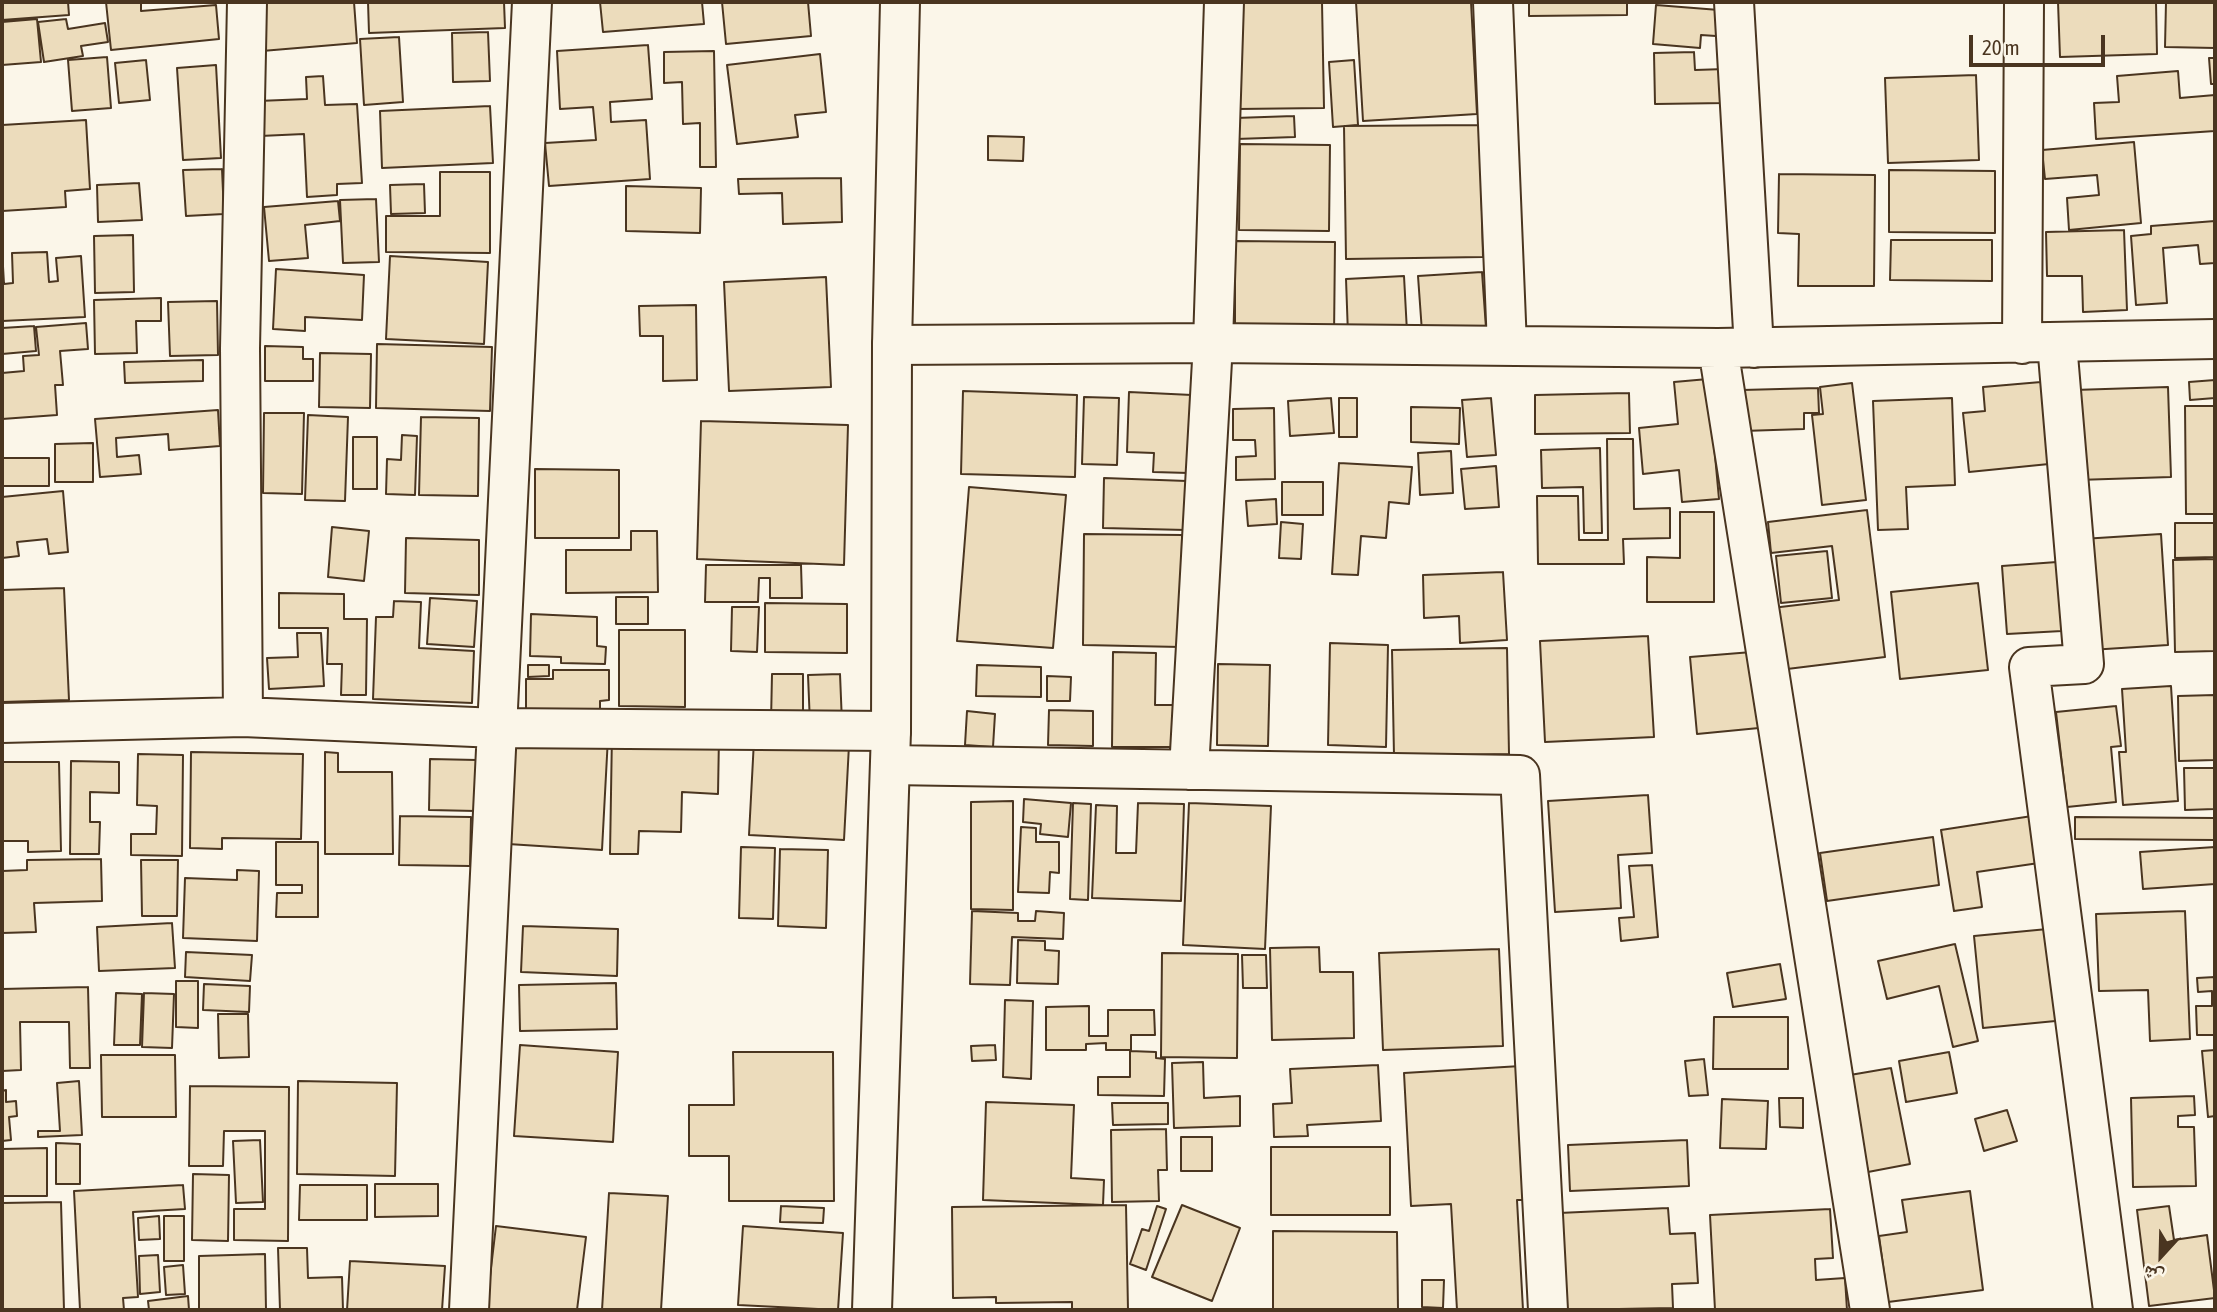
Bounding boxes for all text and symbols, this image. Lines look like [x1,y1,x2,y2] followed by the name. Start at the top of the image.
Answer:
[1972,21,2108,65] scale bar
[1982,35,2020,59] text: 20 m
[2126,1221,2196,1291] north arrow
[2140,1261,2167,1289] text: ش

